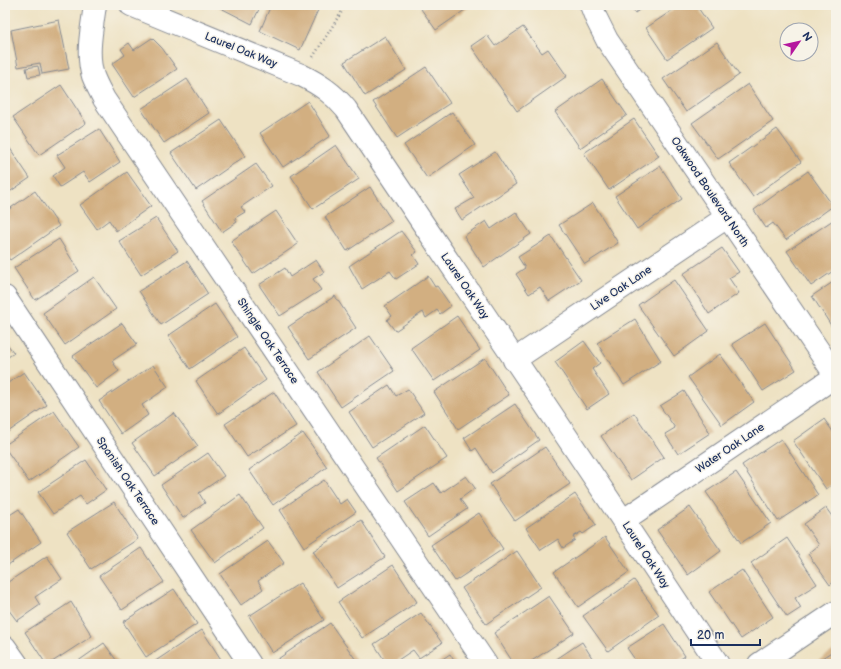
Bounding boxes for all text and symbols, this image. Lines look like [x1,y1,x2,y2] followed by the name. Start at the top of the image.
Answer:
[779,22,819,62] north arrow
[203,30,279,70] street label: Laurel Oak Way
[799,30,815,44] text: N
[668,134,752,250] street label: Oakwood Boulevard North
[438,250,492,322] street label: Laurel Oak Way
[588,263,654,313] street label: Live Oak Lane
[235,296,302,387] street label: Shingle Oak Terrace
[693,420,767,476] street label: Water Oak Lane
[94,435,163,528] street label: Spanish Oak Terrace
[620,519,672,591] street label: Laurel Oak Way
[691,621,760,647] scale bar
[697,628,724,643] text: 20 m

